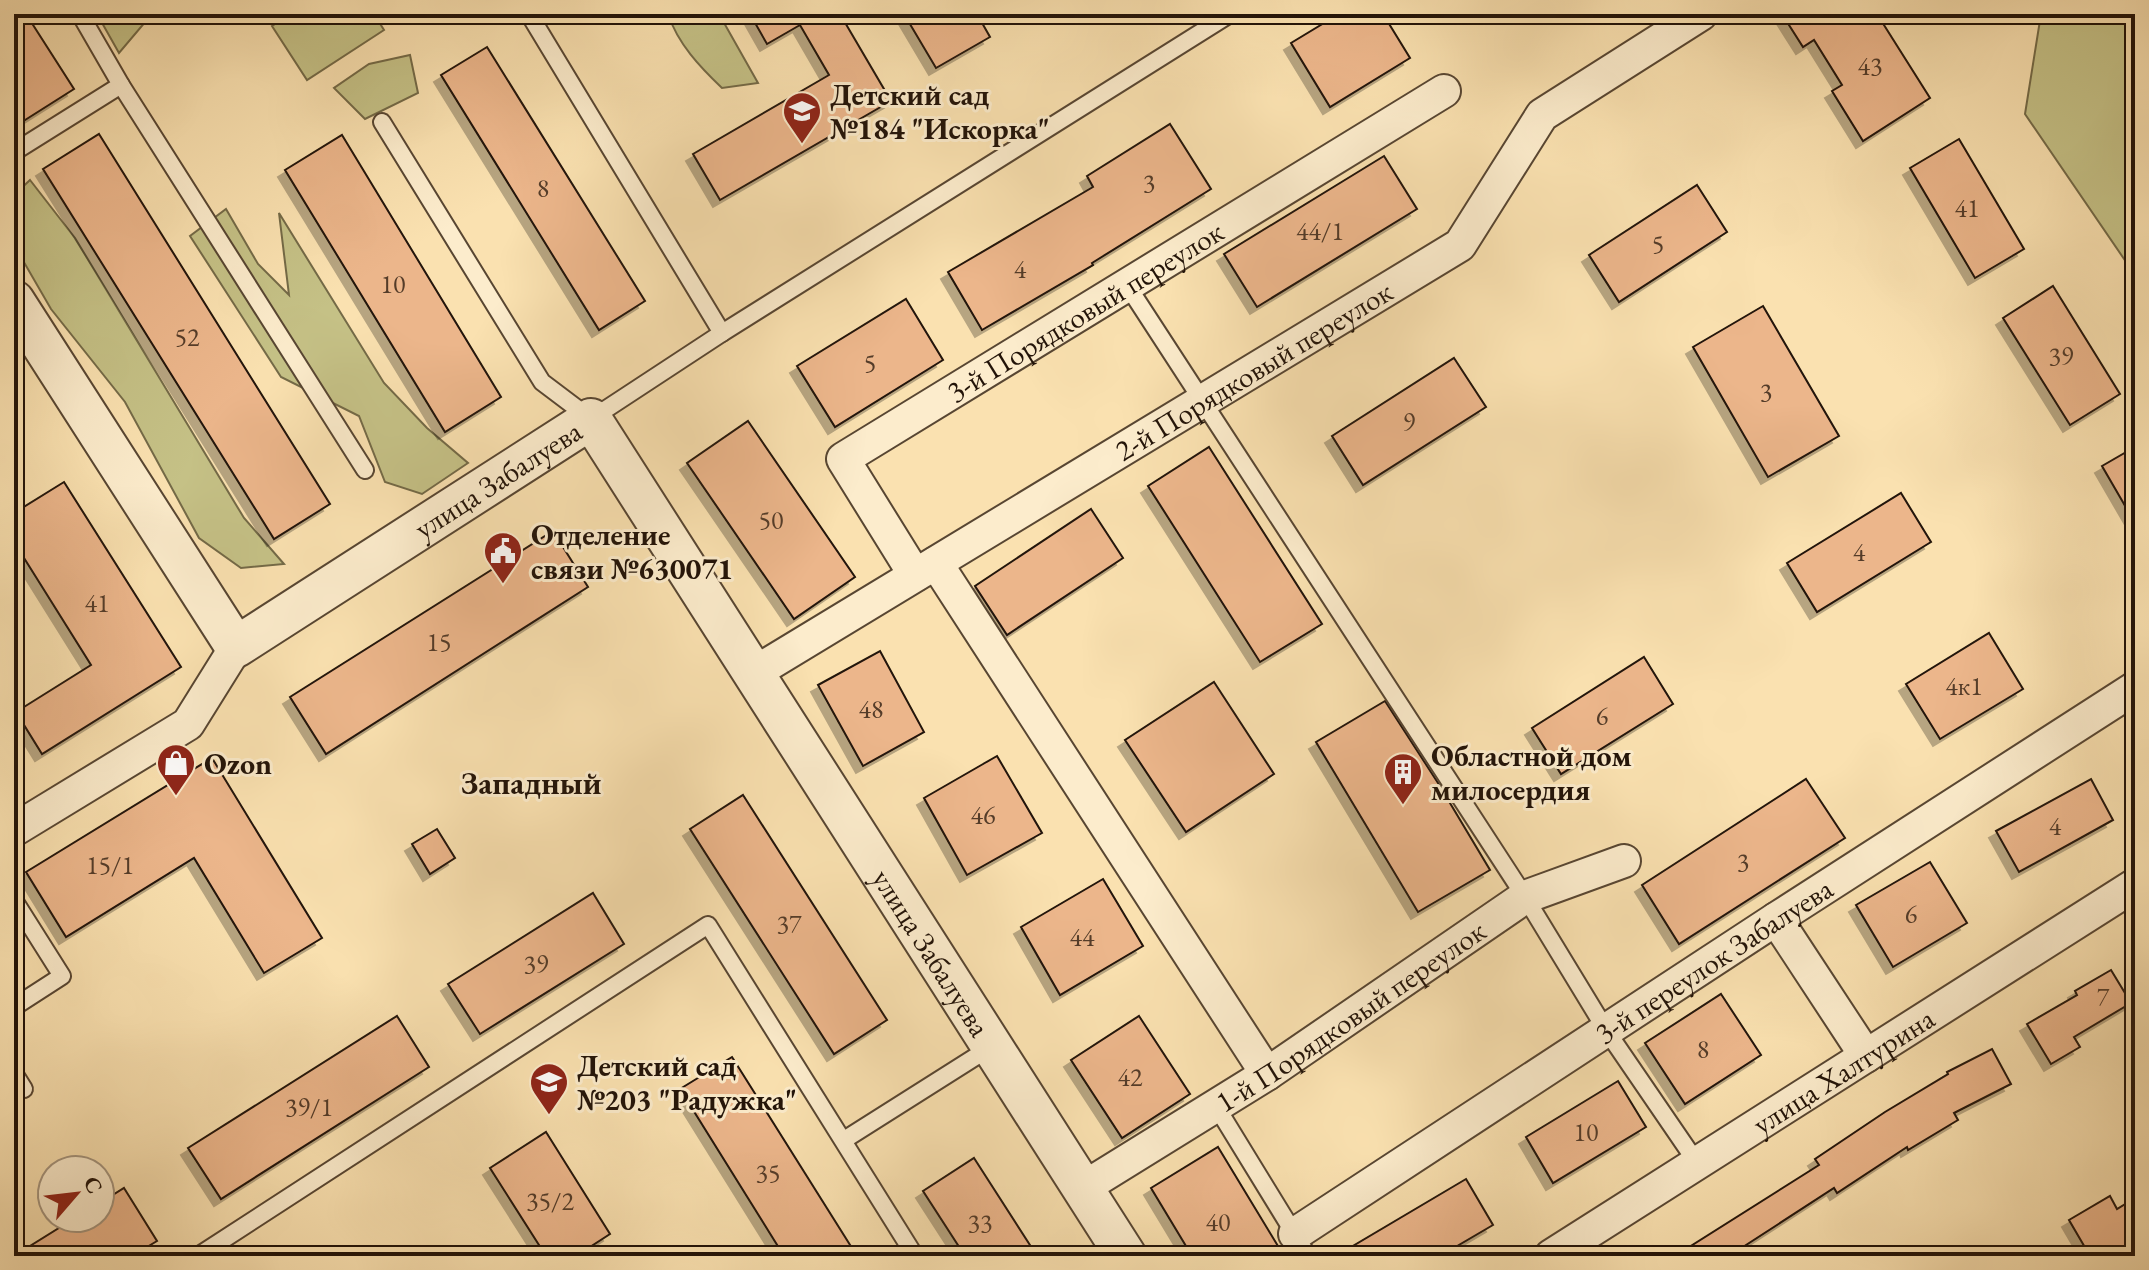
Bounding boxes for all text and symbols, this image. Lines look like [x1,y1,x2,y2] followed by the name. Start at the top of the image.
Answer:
[1858,49,1882,83] house number: 43
[830,75,1050,148] place label: Детский сад №184 "Искорка"
[781,90,823,145] school or university icon: Детский сад №184 "Искорка"
[1143,166,1155,200] house number: 3
[537,171,549,205] house number: 8
[1955,191,1979,225] house number: 41
[939,211,1231,411] street label: 3-й Порядковый переулок
[1296,214,1344,248] house number: 44/1
[1652,227,1664,261] house number: 5
[1014,252,1027,286] house number: 4
[381,267,405,301] house number: 10
[1107,271,1399,469] street label: 2-й Порядковый переулок
[175,320,200,354] house number: 52
[2049,339,2074,373] house number: 39
[864,346,876,380] house number: 5
[1760,375,1772,409] house number: 3
[1403,405,1416,439] house number: 9
[406,411,589,547] street label: улица Забалуева
[759,503,783,537] house number: 50
[531,515,733,588] place label: Отделение связи №630071
[482,530,524,585] public building icon: Отделение связи №630071
[1853,535,1866,569] house number: 4
[85,586,109,620] house number: 41
[427,625,451,659] house number: 15
[1945,669,1983,703] house number: 4к1
[859,692,883,726] house number: 48
[1596,699,1608,733] house number: 6
[1431,736,1632,809] place label: Областной дом милосердия
[155,742,197,797] shop icon: Ozon
[204,744,272,783] place label: Ozon
[1382,751,1424,806] building icon: Областной дом милосердия
[460,762,602,804] district label: Западный
[971,798,995,832] house number: 46
[2049,809,2062,843] house number: 4
[1737,845,1749,879] house number: 3
[86,848,134,882] house number: 15/1
[864,861,1000,1044] street label: улица Забалуева
[1587,868,1840,1052] street label: 3-й переулок Забалуева
[1905,897,1917,931] house number: 6
[777,907,802,941] house number: 37
[1208,911,1493,1121] street label: 1-й Порядковый переулок
[1070,920,1095,954] house number: 44
[524,947,549,981] house number: 39
[2097,980,2110,1014] house number: 7
[1745,998,1941,1143] street label: улица Халтурина
[1697,1032,1709,1066] house number: 8
[577,1046,797,1119] place label: Детский сад №203 "Радужка"
[1118,1060,1143,1094] house number: 42
[528,1061,570,1116] school or university icon: Детский сад №203 "Радужка"
[285,1090,333,1124] house number: 39/1
[1574,1115,1598,1149] house number: 10
[36,1154,116,1234] north arrow
[756,1156,780,1190] house number: 35
[77,1171,110,1199] text: С
[526,1184,574,1218] house number: 35/2
[1206,1205,1230,1239] house number: 40
[968,1206,992,1240] house number: 33

